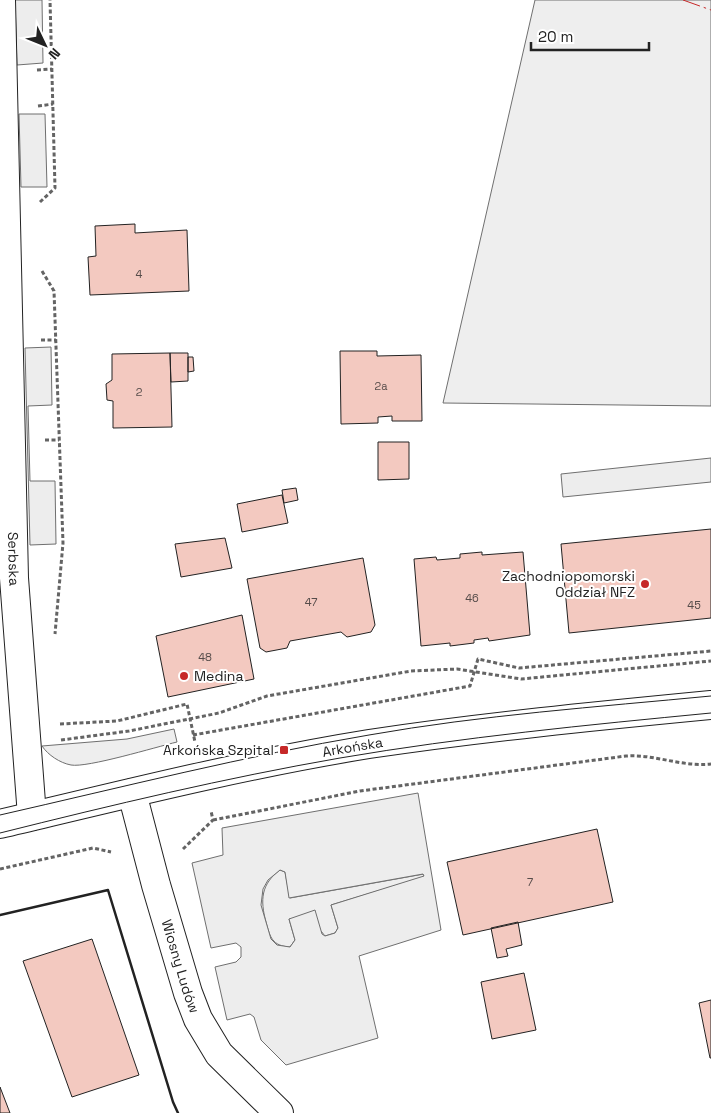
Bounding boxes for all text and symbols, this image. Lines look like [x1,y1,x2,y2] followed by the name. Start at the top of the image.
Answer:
[20,20,70,70] north arrow
[531,20,648,52] scale bar
[538,27,573,46] text: 20 m
[45,44,64,63] text: N
[136,267,143,281] house number: 4
[375,379,388,393] house number: 2a
[136,385,143,399] house number: 2
[4,532,24,587] street label: Serbska
[502,567,635,601] place label: Zachodniopomorski Oddział NFZ
[639,578,651,590] marker: Zachodniopomorski Oddział NFZ
[465,591,479,605] house number: 46
[305,595,317,609] house number: 47
[687,598,701,612] house number: 45
[198,650,212,664] house number: 48
[194,667,243,685] place label: Medina
[178,670,190,682] marker: Medina
[321,733,384,761] street label: Arkońska
[163,741,274,759] place label: Arkońska Szpital
[278,744,290,756] marker: Arkońska Szpital
[527,875,533,889] house number: 7
[158,917,204,1016] street label: Wiosny Ludów

